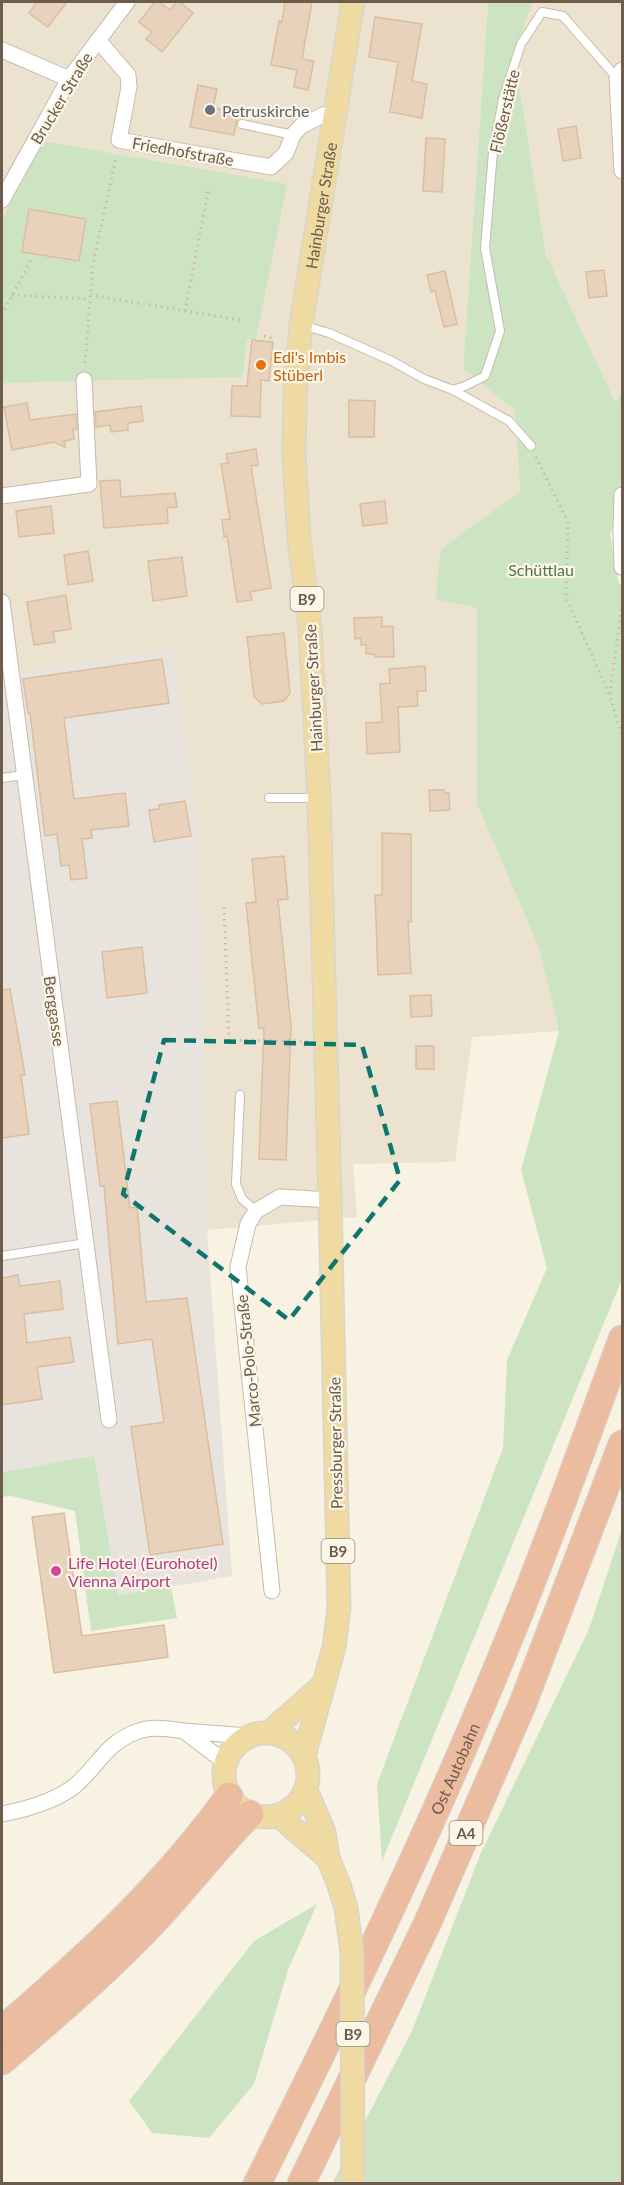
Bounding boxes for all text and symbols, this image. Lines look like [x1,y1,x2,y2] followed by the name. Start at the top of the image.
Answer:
[26,49,96,147] street label: Brucker Straße
[485,67,523,155] street label: Flößerstätte
[222,101,309,120] place label: Petruskirche
[203,103,217,117] marker: Petruskirche
[131,133,235,169] street label: Friedhofstraße
[301,141,340,270] street label: Hainburger Straße
[273,347,346,384] place label: Edi's Imbis Stüberl
[254,358,268,372] marker: Edi's Imbis Stüberl
[508,560,574,579] park label: Schüttlau
[290,587,324,611] road number: B9
[300,624,326,752] street label: Hainburger Straße
[41,974,69,1048] street label: Berggasse
[232,1294,264,1428] street label: Marco-Polo-Straße
[324,1377,346,1509] street label: Pressburger Straße
[322,1539,354,1563] road number: B9
[68,1553,218,1590] place label: Life Hotel (Eurohotel) Vienna Airport
[49,1564,63,1578] marker: Life Hotel (Eurohotel) Vienna Airport
[426,1720,482,1817] street label: Ost Autobahn
[450,1821,482,1845] road number: A4
[336,2022,370,2046] road number: B9

